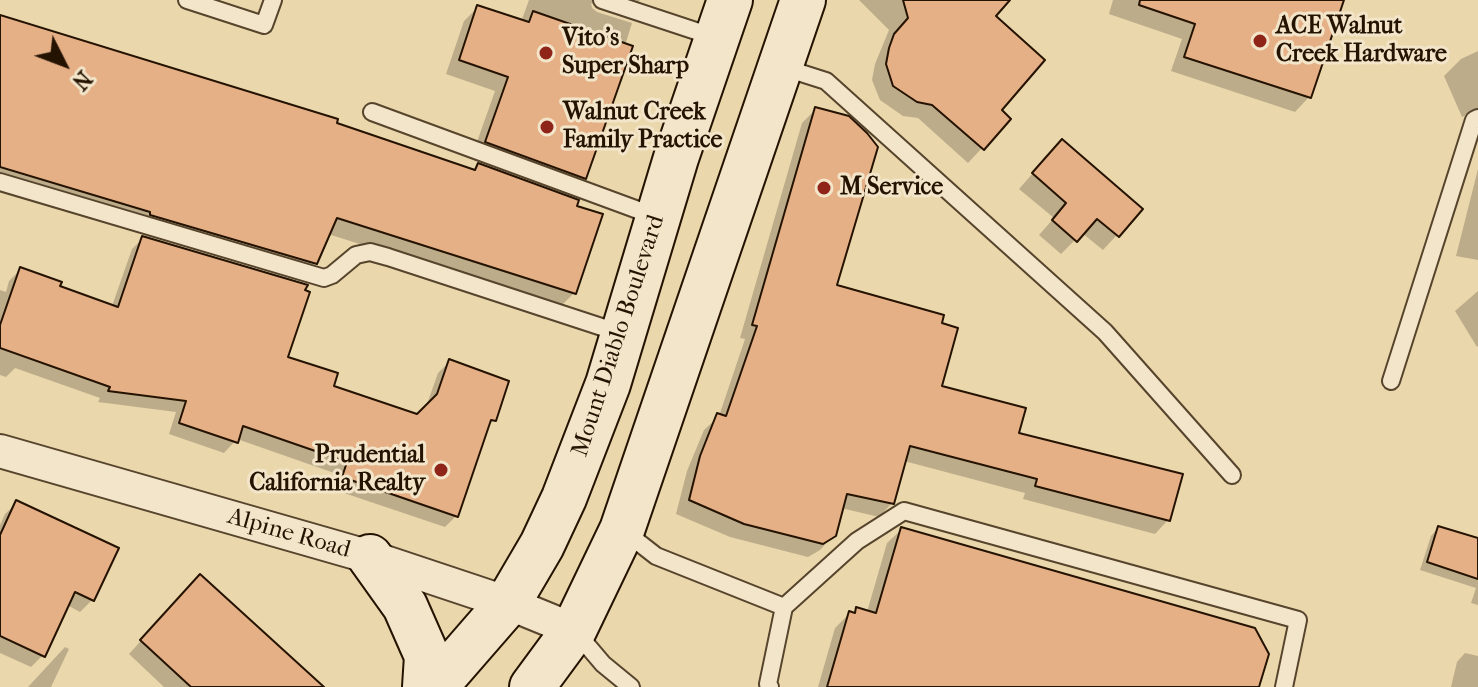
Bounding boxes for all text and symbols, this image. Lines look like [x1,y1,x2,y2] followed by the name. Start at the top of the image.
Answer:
[1276,13,1447,69] place label: ACE Walnut Creek Hardware
[24,24,104,104] north arrow
[562,25,689,81] place label: Vito's Super Sharp
[1251,32,1269,50] marker: ACE Walnut Creek Hardware
[537,44,555,62] marker: Vito's Super Sharp
[67,65,97,95] text: N
[563,99,722,155] place label: Walnut Creek Family Practice
[538,118,556,136] marker: Walnut Creek Family Practice
[840,174,943,202] place label: M Service
[815,179,833,197] marker: M Service
[566,212,672,460] street label: Mount Diablo Boulevard
[249,442,425,498] place label: Prudential California Realty
[432,461,450,479] marker: Prudential California Realty
[224,503,354,565] street label: Alpine Road

